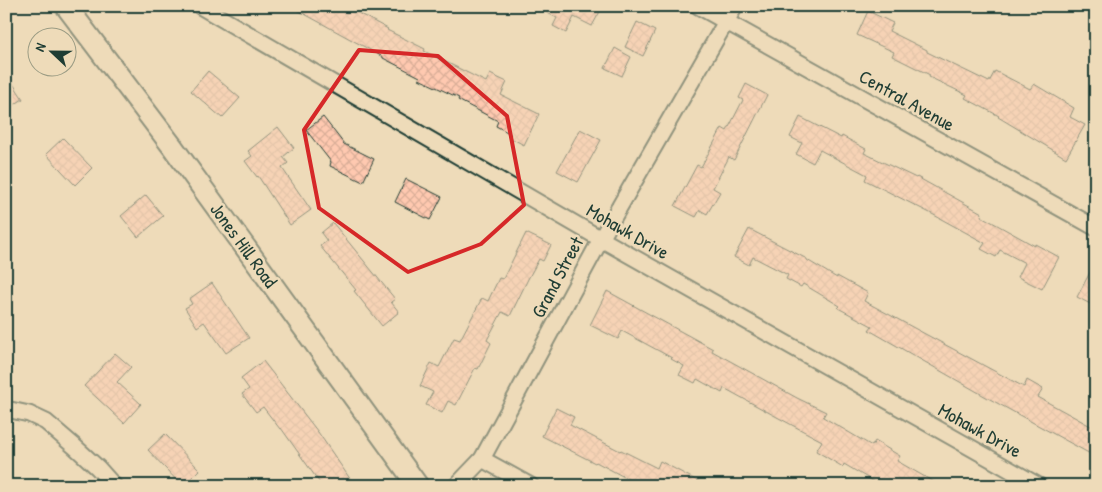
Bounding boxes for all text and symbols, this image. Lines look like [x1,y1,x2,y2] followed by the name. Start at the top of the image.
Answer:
[28,28,78,78] north arrow
[29,39,50,54] text: N
[855,63,960,137] street label: Central Avenue
[204,197,284,293] street label: Jones Hill Road
[582,197,674,265] street label: Mohawk Drive
[525,231,589,322] street label: Grand Street
[934,397,1027,464] street label: Mohawk Drive

